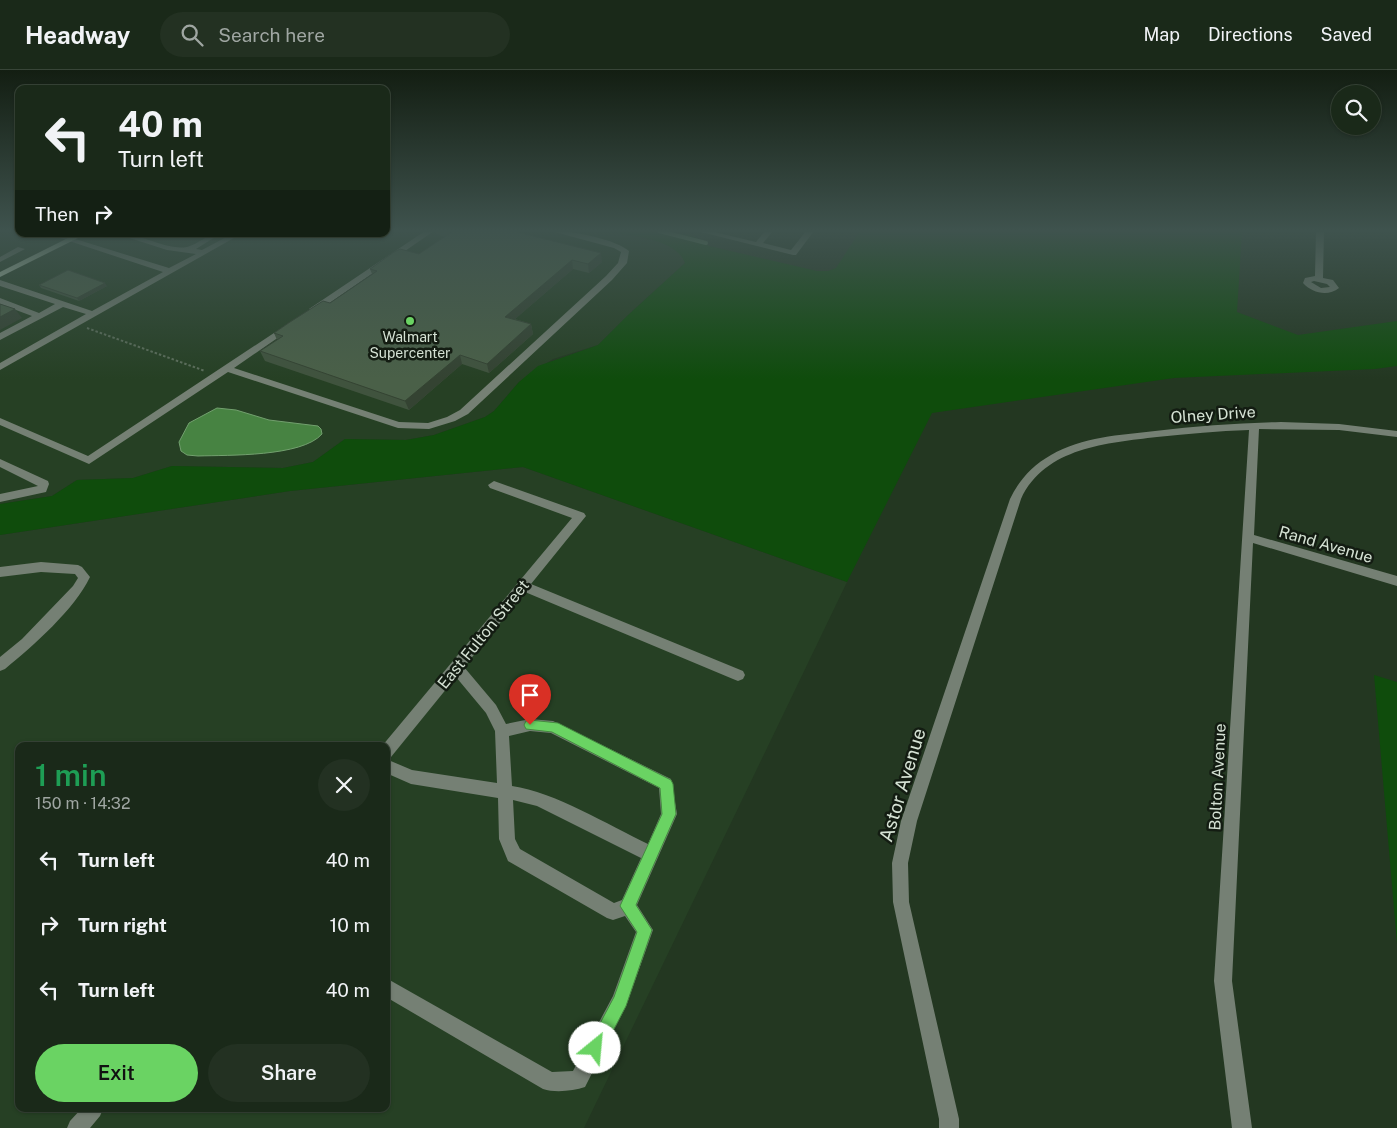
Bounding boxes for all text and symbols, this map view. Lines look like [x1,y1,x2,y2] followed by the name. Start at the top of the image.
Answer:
[160,12,510,57] search box
[25,21,130,49] text: Headway
[178,21,206,49] icon: search
[218,24,325,46] text: Search here
[1143,24,1180,45] text: Map
[1208,24,1293,45] text: Directions
[1321,24,1372,45] text: Saved
[1331,85,1381,135] map controls
[1331,85,1381,135] button: search
[118,104,203,145] text: 40 m
[35,105,100,170] icon: left
[118,146,204,172] text: Turn left
[89,200,117,228] icon: right
[35,203,79,225] text: Then
[404,315,416,327] marker: Walmart Supercenter
[369,329,451,361] place label: Walmart Supercenter
[1170,402,1256,427] street label: Olney Drive
[1277,522,1375,567] street label: Rand Avenue
[434,576,533,693] street label: East Fulton Street
[509,674,551,725] pin
[516,681,544,709] icon: arrive
[1205,723,1230,831] street label: Bolton Avenue
[874,725,930,845] street label: Astor Avenue
[35,757,106,793] text: 1 min
[318,759,370,811] button: close
[35,794,130,813] text: 150 m · 14:32
[35,846,63,874] icon: left
[78,849,155,871] text: Turn left
[325,849,370,871] text: 40 m
[35,911,63,939] icon: right
[78,914,167,936] text: Turn right
[330,914,370,936] text: 10 m
[35,976,63,1004] icon: left
[78,979,155,1001] text: Turn left
[325,979,370,1001] text: 40 m
[568,1021,620,1073] position arrow
[35,1044,198,1102] button: Exit
[208,1044,370,1102] button: Share

